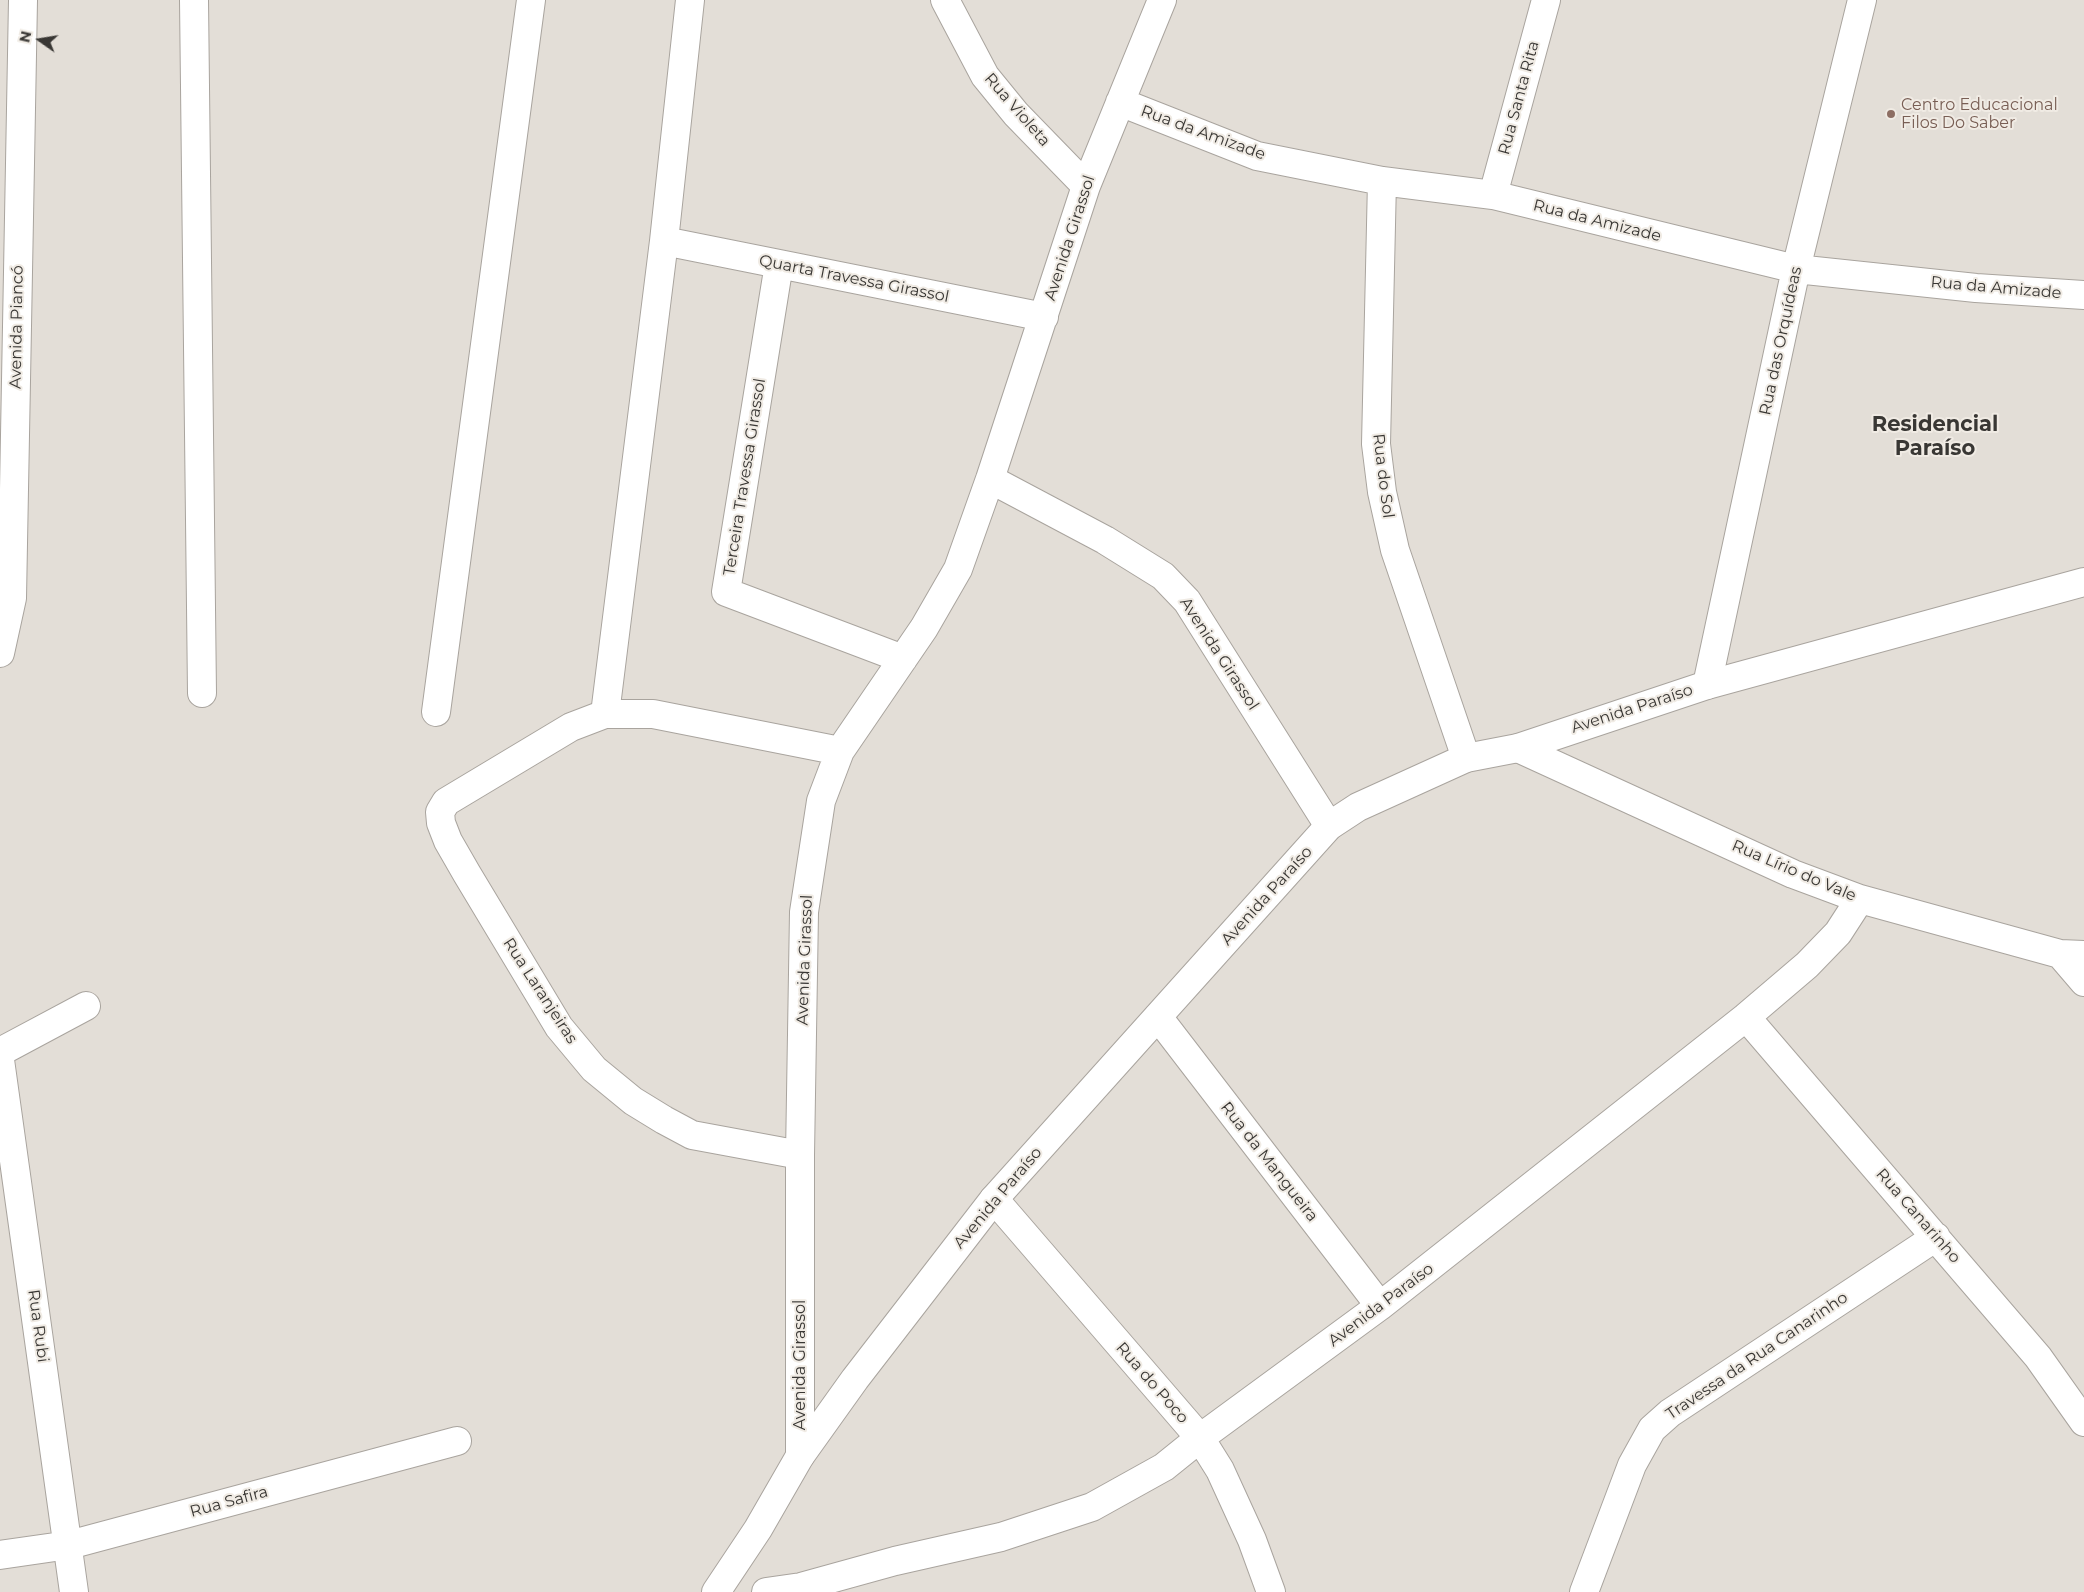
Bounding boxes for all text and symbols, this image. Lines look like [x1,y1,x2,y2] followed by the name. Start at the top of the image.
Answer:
[15,15,65,65] north arrow
[15,29,35,44] text: N
[1495,39,1543,157] street label: Rua Santa Rita
[980,69,1054,151] street label: Rua Violeta
[1901,95,2058,133] place label: Centro Educacional Filos Do Saber
[1138,102,1268,164] street label: Rua da Amizade
[1885,108,1897,120] marker: Centro Educacional Filos Do Saber
[1041,173,1099,303] street label: Avenida Girassol
[1531,196,1663,246] street label: Rua da Amizade
[757,251,951,307] street label: Quarta Travessa Girassol
[6,265,28,389] street label: Avenida Piancó
[1756,265,1806,417] street label: Rua das Orquídeas
[1930,273,2062,303] street label: Rua da Amizade
[720,377,770,577] street label: Terceira Travessa Girassol
[1872,412,1998,462] district label: Residencial Paraíso
[1368,433,1398,519] street label: Rua do Sol
[1175,594,1263,714] street label: Avenida Girassol
[1569,680,1695,738] street label: Avenida Paraíso
[1729,836,1859,906] street label: Rua Lírio do Vale
[1217,842,1317,950] street label: Avenida Paraíso
[793,894,817,1026] street label: Avenida Girassol
[499,935,581,1047] street label: Rua Laranjeiras
[1216,1098,1322,1226] street label: Rua da Mangueira
[950,1143,1046,1253] street label: Avenida Paraíso
[1872,1165,1964,1267] street label: Rua Canarinho
[1325,1259,1437,1351] street label: Avenida Paraíso
[23,1288,53,1364] street label: Rua Rubi
[1663,1288,1851,1424] street label: Travessa da Rua Canarinho
[790,1300,810,1430] street label: Avenida Girassol
[1112,1338,1192,1428] street label: Rua do Poco
[188,1482,270,1522] street label: Rua Safira

